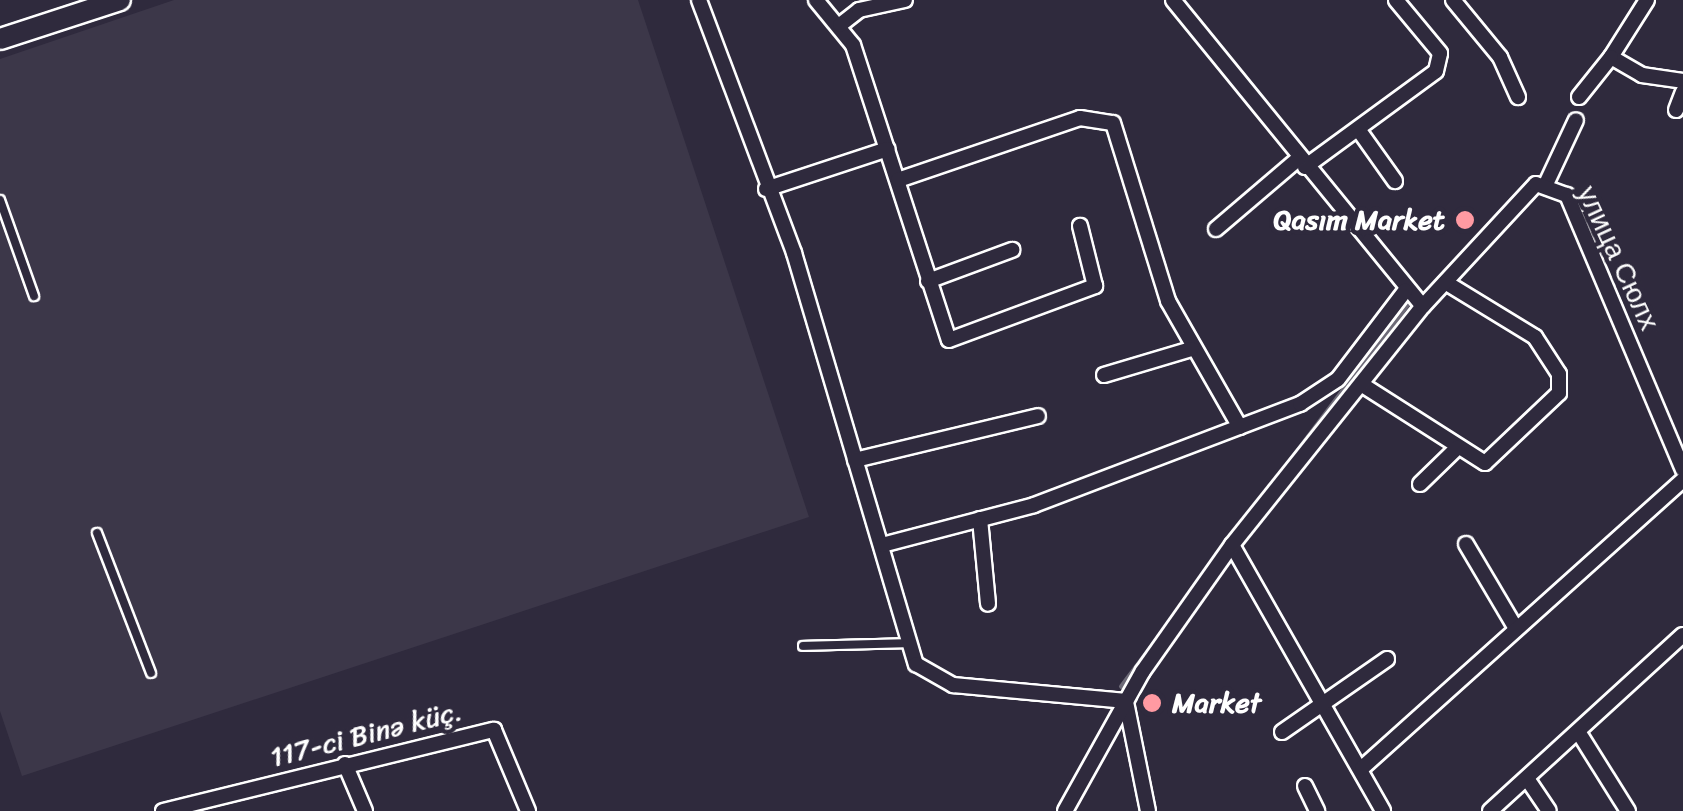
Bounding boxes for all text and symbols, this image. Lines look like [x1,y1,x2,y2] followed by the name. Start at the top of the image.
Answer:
[1570,181,1666,335] street label: улица Сюлх
[1274,203,1445,237] place label: Qasım Market
[1454,209,1476,231] marker: Qasım Market
[1172,686,1261,720] place label: Market
[1141,692,1163,714] marker: Market
[267,694,465,774] street label: 117-ci Binə küç.

